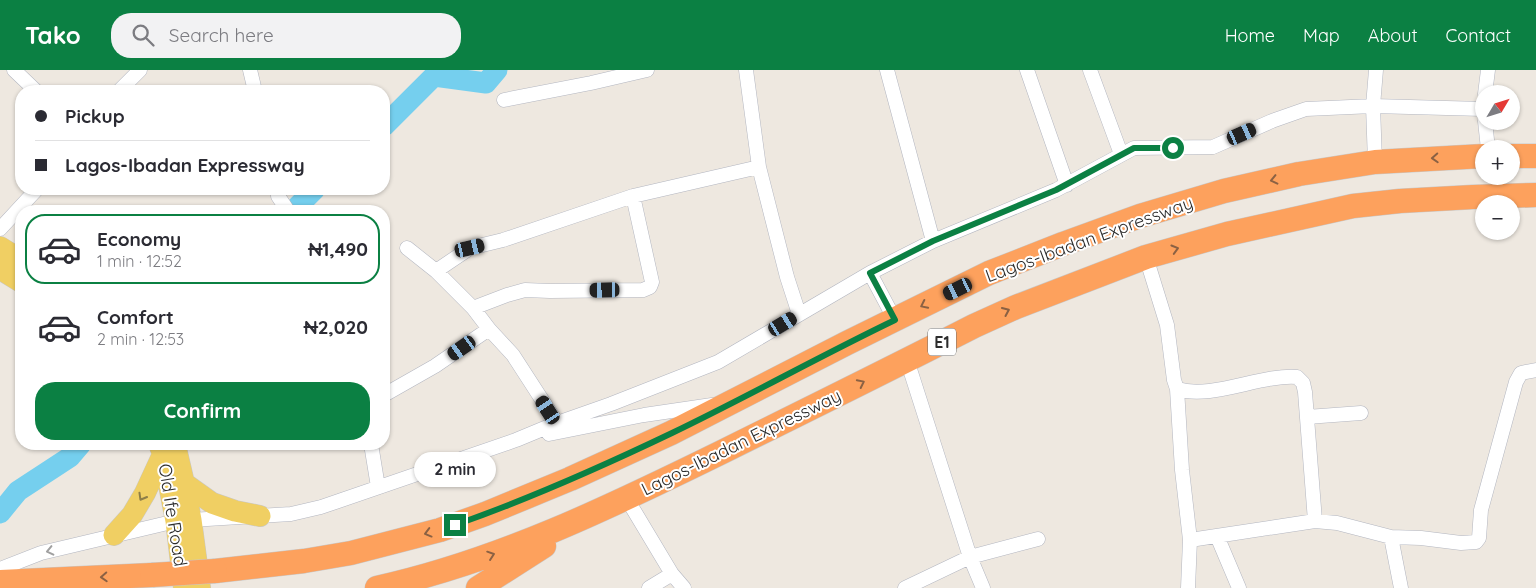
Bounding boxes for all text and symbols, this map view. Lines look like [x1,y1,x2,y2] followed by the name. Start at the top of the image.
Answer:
[111,13,461,58] search box
[25,20,81,50] text: Tako
[129,21,157,49] icon: search
[169,23,274,47] text: Search here
[1225,24,1275,47] text: Home
[1303,24,1340,47] text: Map
[1368,24,1418,47] text: About
[1446,24,1511,47] text: Contact
[1475,85,1520,130] north arrow
[1475,85,1520,240] map controls
[65,104,125,128] text: Pickup
[1225,121,1258,147] car
[1162,137,1184,159] route start
[1475,140,1520,185] button: +
[65,153,305,177] text: Lagos-Ibadan Expressway
[1431,153,1439,164] one-way arrow
[1270,174,1279,185] one-way arrow
[982,191,1196,287] street label: Lagos-Ibadan Expressway
[1475,195,1520,240] button: −
[37,227,82,272] icon: car
[97,227,181,251] text: Economy
[308,237,368,261] text: ₦1,490
[453,237,486,259] car
[1170,244,1179,254] one-way arrow
[97,251,182,271] text: 1 min · 12:52
[941,276,974,302] car
[589,282,620,298] car
[921,299,930,309] one-way arrow
[37,305,82,350] icon: car
[97,305,174,329] text: Comfort
[1001,307,1010,318] one-way arrow
[766,310,799,338] car
[304,315,368,339] text: ₦2,020
[928,328,956,356] road number: E1
[97,329,184,349] text: 2 min · 12:53
[445,333,478,363] car
[855,379,864,389] one-way arrow
[35,382,370,440] button: Confirm
[637,384,845,500] street label: Lagos-Ibadan Expressway
[533,393,562,427] car
[414,452,496,488] callout: 2 min
[434,459,476,479] text: 2 min
[154,462,192,568] street label: Old Ife Road
[138,492,148,501] one-way arrow
[444,514,466,536] route end
[424,528,432,538] one-way arrow
[45,545,54,556] one-way arrow
[487,551,495,561] one-way arrow
[100,572,108,582] one-way arrow

